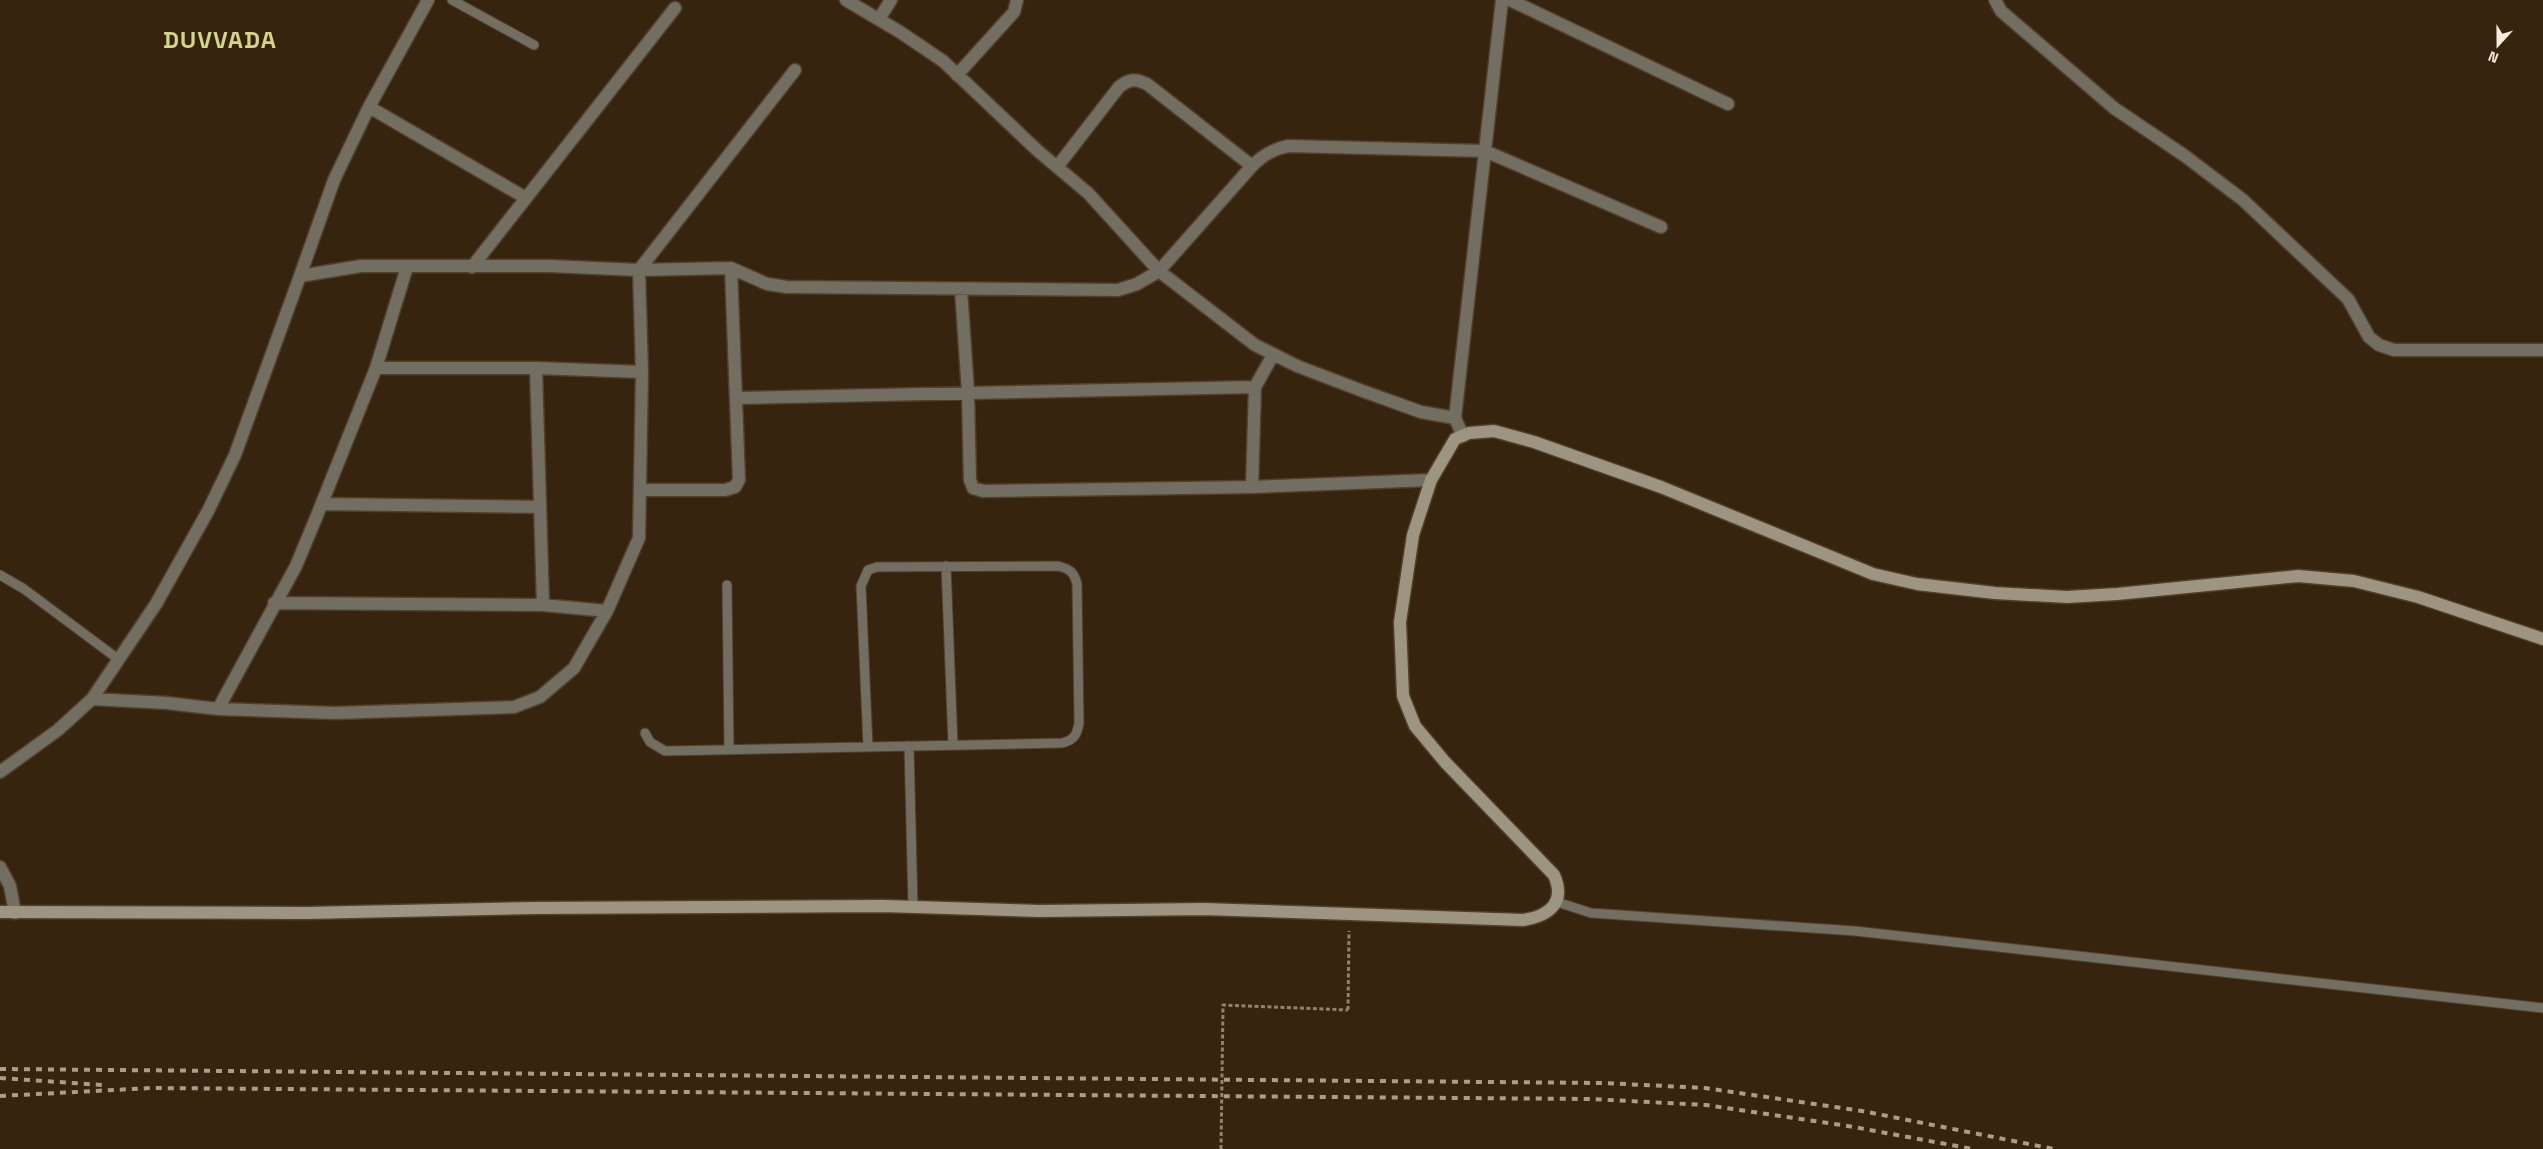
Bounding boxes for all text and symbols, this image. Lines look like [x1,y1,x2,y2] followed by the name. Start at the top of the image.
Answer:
[2473,20,2523,70] north arrow
[163,24,277,55] district label: DUVVADA
[2486,47,2501,67] text: N

